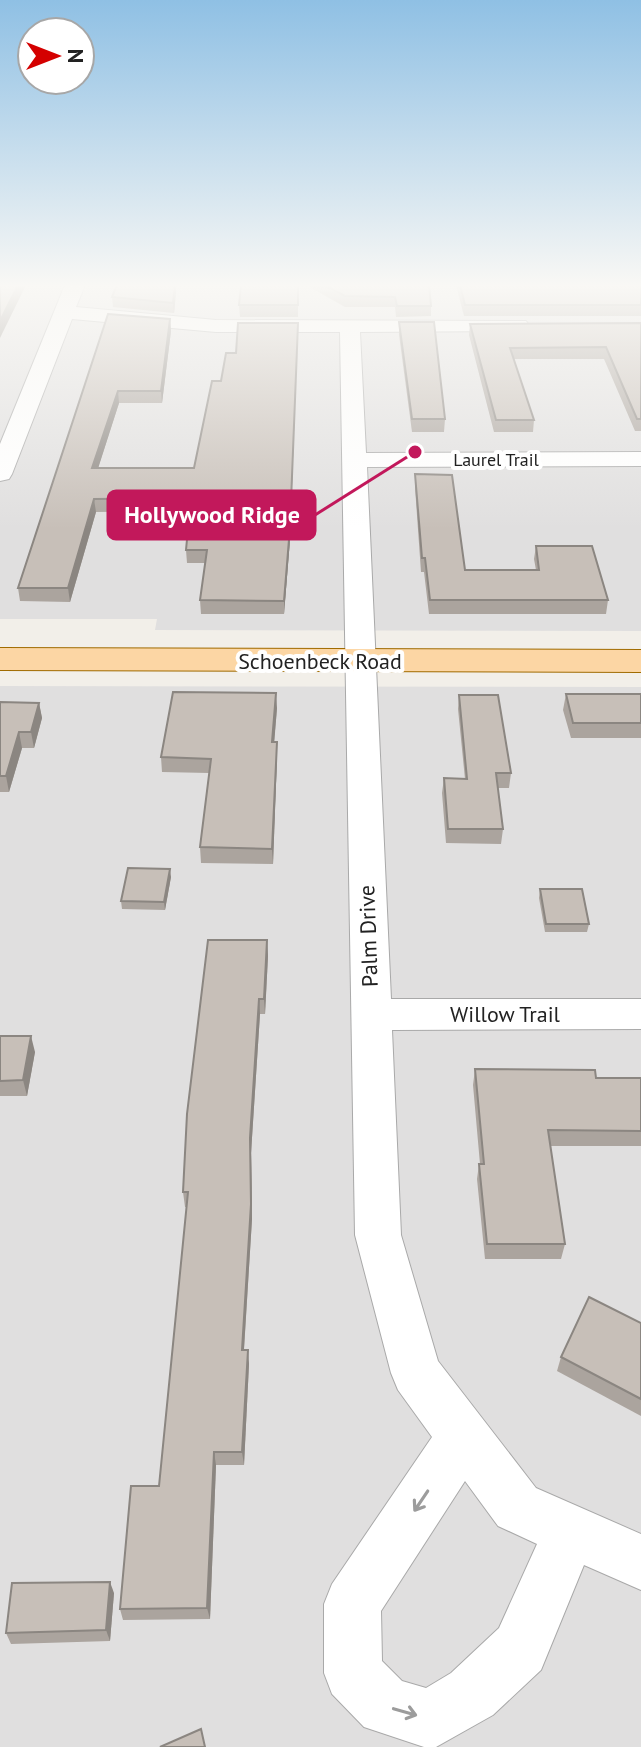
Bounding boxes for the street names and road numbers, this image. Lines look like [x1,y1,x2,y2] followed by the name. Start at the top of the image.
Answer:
[453,448,540,471] street label: Laurel Trail
[238,647,402,675] street label: Schoenbeck Road
[352,885,384,987] street label: Palm Drive
[450,1000,561,1028] street label: Willow Trail

